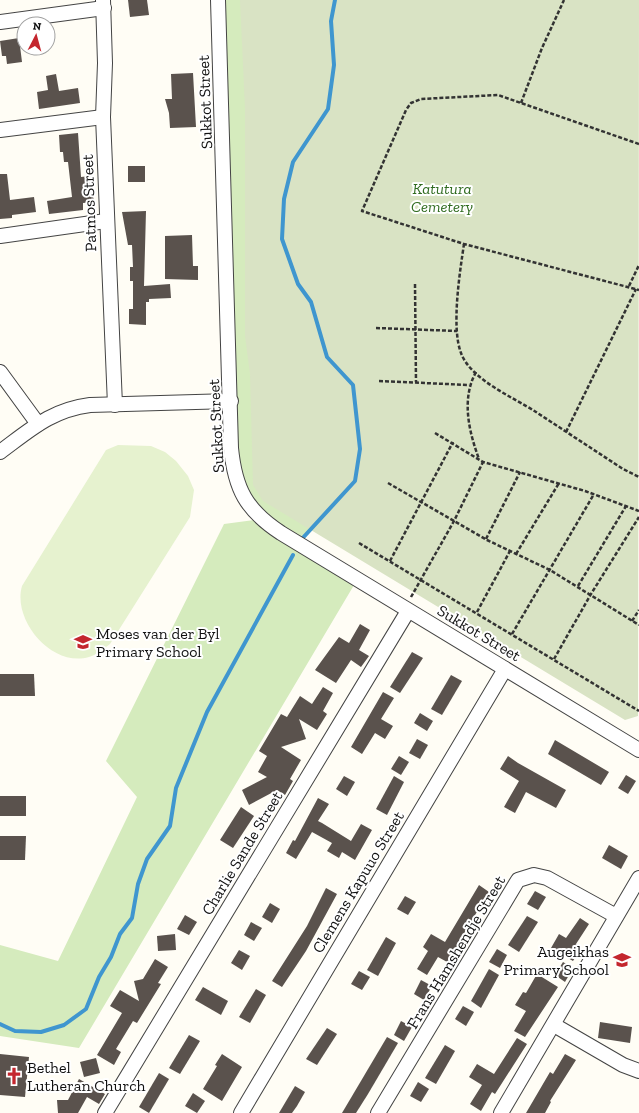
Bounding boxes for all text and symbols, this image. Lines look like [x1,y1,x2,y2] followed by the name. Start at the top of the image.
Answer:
[16,16,56,56] north arrow
[32,20,42,34] text: N
[194,55,216,149] street label: Sukkot Street
[78,154,100,252] street label: Patmos Street
[411,179,474,216] park label: Katutura Cemetery
[204,379,228,473] street label: Sukkot Street
[434,601,524,665] street label: Sukkot Street
[96,624,220,661] place label: Moses van der Byl Primary School
[73,632,93,652] school or university icon: Moses van der Byl Primary School
[198,788,286,918] street label: Charlie Sande Street
[308,808,408,956] street label: Clemens Kapuuo Street
[403,872,509,1032] street label: Frans Hamshendje Street
[503,942,609,979] place label: Augeikhas Primary School
[612,950,632,970] school or university icon: Augeikhas Primary School
[27,1058,146,1095] place label: Bethel Lutheran Church
[4,1066,24,1086] church icon: Bethel Lutheran Church

